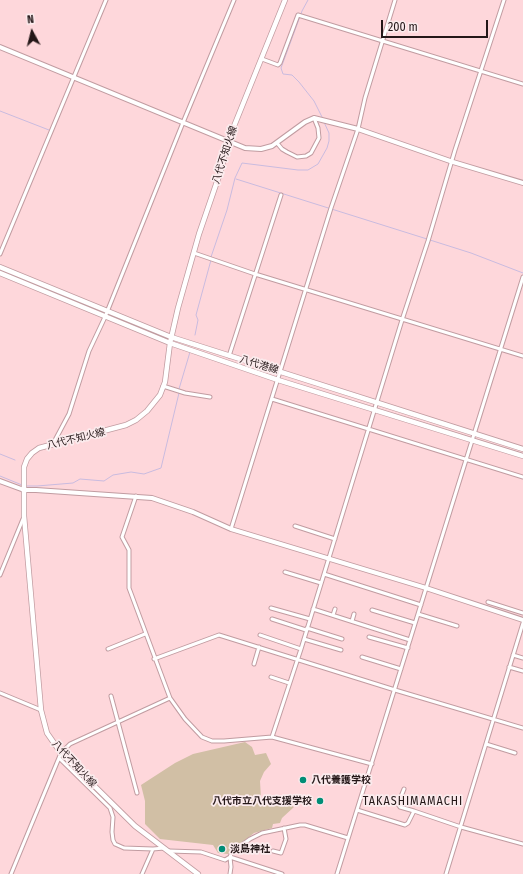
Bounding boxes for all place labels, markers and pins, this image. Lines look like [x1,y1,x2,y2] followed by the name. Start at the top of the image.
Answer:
[311,774,371,786] place label: 八代養護学校
[298,775,308,785] marker: 八代養護学校
[212,795,312,807] place label: 八代市立八代支援学校
[315,796,325,806] marker: 八代市立八代支援学校
[230,843,270,855] place label: 淡島神社
[217,844,227,854] marker: 淡島神社

